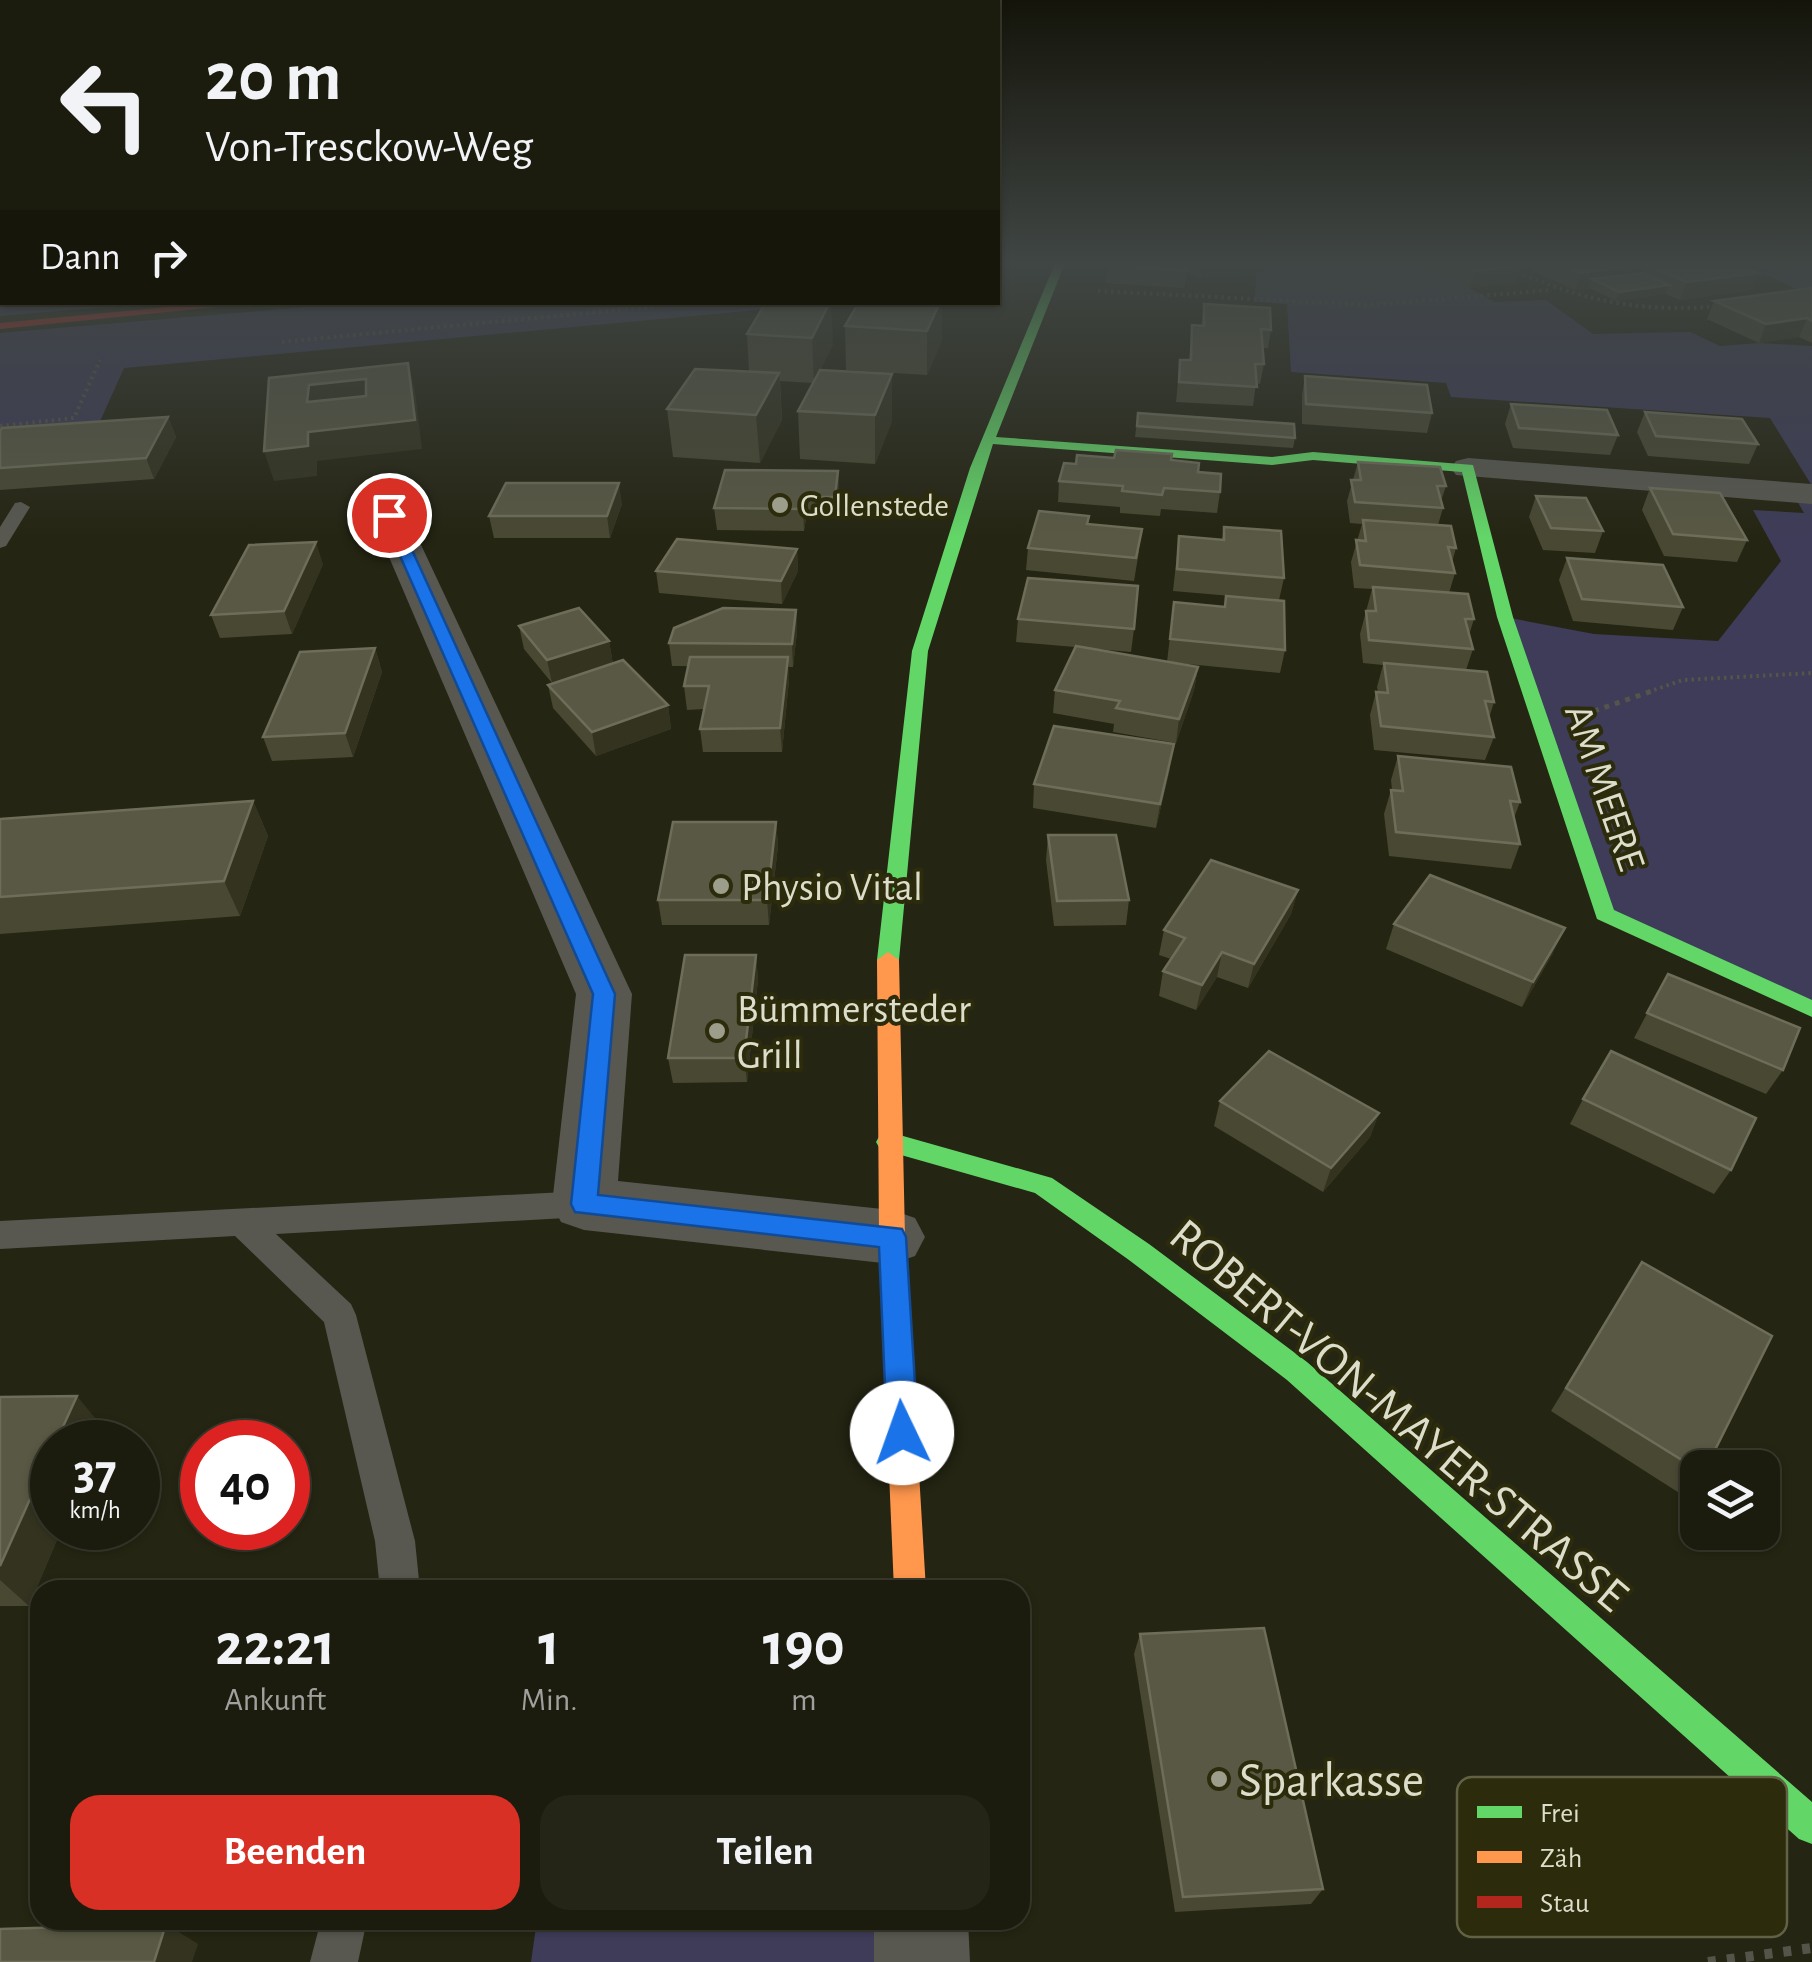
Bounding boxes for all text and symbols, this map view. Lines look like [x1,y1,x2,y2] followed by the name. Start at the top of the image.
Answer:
[40,40,170,170] icon: left
[205,43,342,113] text: 20 m
[205,125,533,170] text: Von-Tresckow-Weg
[141,230,196,285] icon: right
[40,239,121,277] text: Dann
[347,473,432,558] pin
[362,488,417,543] icon: arrive
[800,490,949,522] place label: Gollenstede
[769,494,791,516] marker: Gollenstede
[1557,699,1651,876] street label: AM MEERE
[741,868,923,908] place label: Physio Vital
[710,875,732,897] marker: Physio Vital
[737,990,971,1076] place label: Bümmersteder Grill
[706,1020,728,1042] marker: Bümmersteder Grill
[1160,1211,1636,1621] street label: ROBERT-VON-MAYER-STRASSE
[850,1381,954,1485] position arrow
[180,1420,310,1550] speed limit sign: 40
[73,1448,117,1498] text: 37
[1680,1450,1780,1550] map controls
[1680,1450,1780,1550] button: layers
[69,1498,121,1523] text: km/h
[215,1616,335,1676] text: 22:21
[538,1616,560,1676] text: 1
[763,1616,845,1676] text: 190
[225,1684,326,1716] text: Ankunft
[521,1684,578,1716] text: Min.
[791,1684,817,1716] text: m
[1239,1758,1424,1806] place label: Sparkasse
[1208,1768,1230,1790] marker: Sparkasse
[1457,1777,1787,1937] legend
[70,1795,520,1910] button: Beenden
[540,1795,990,1910] button: Teilen
[1540,1800,1580,1828] text: Frei
[1540,1845,1582,1873] text: Zäh
[1540,1890,1589,1918] text: Stau

